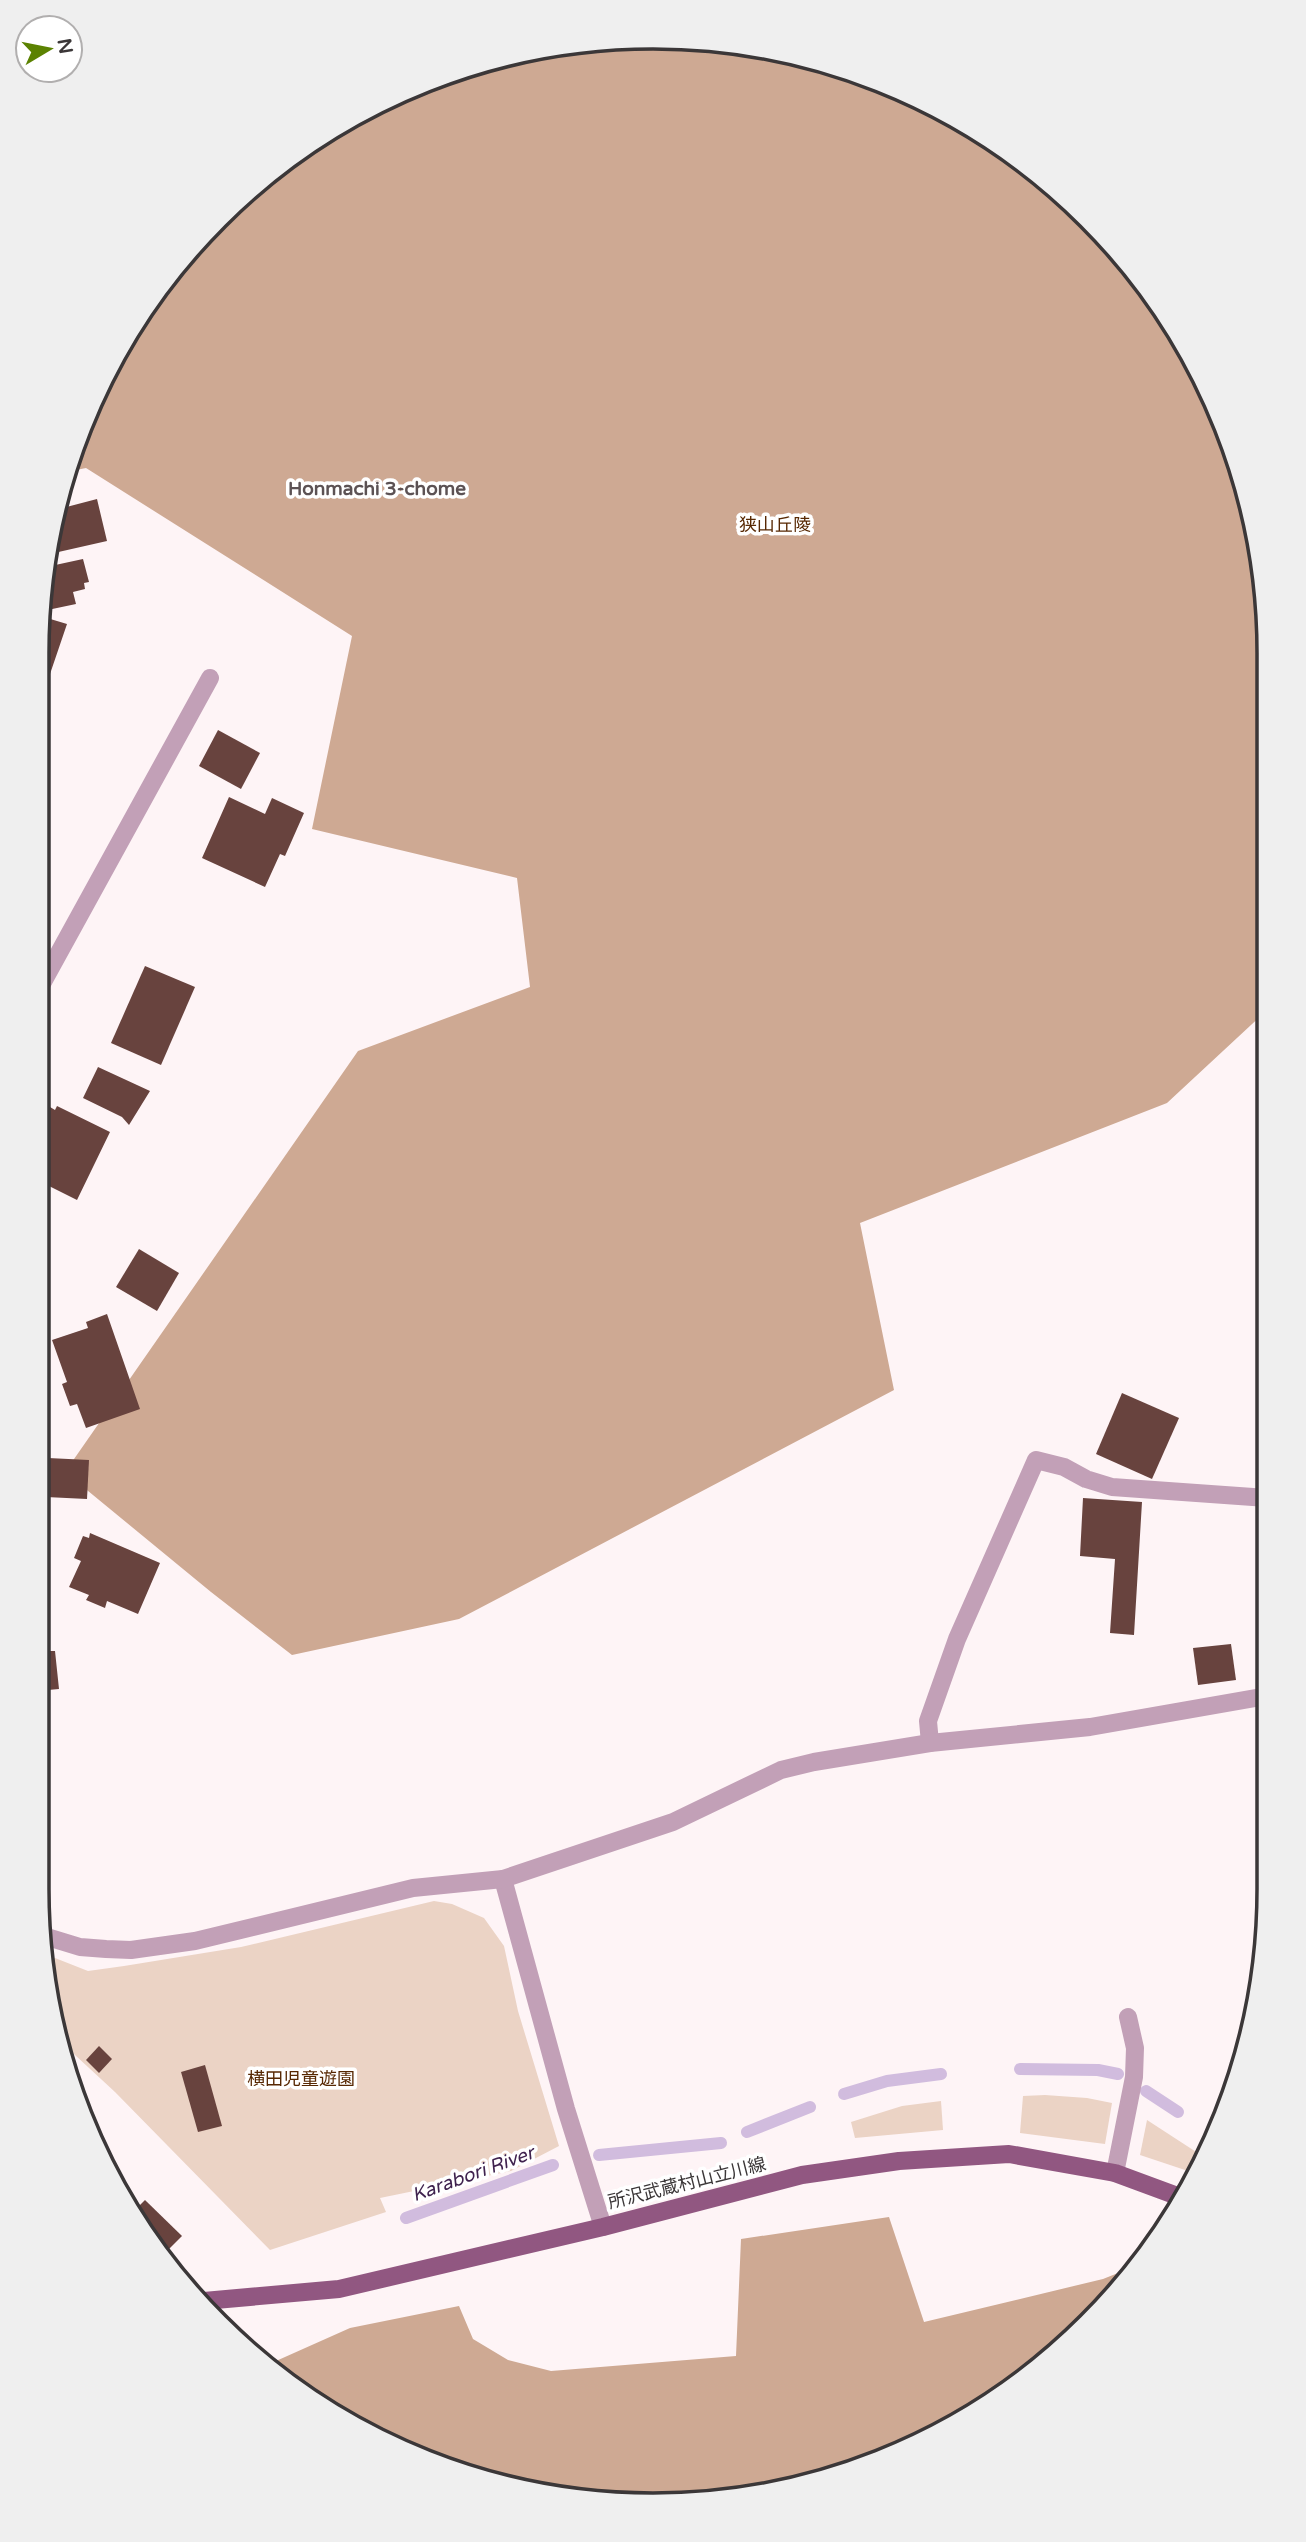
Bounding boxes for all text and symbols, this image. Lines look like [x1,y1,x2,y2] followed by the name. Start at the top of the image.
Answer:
[14,14,84,84] north arrow
[53,37,77,56] text: N
[288,478,466,500] district label: Honmachi 3-chome
[739,514,811,536] park label: 狭山丘陵
[247,2068,355,2090] park label: 横田児童遊園
[409,2141,539,2206] water label: Karabori River
[606,2153,768,2213] street label: 所沢武蔵村山立川線

